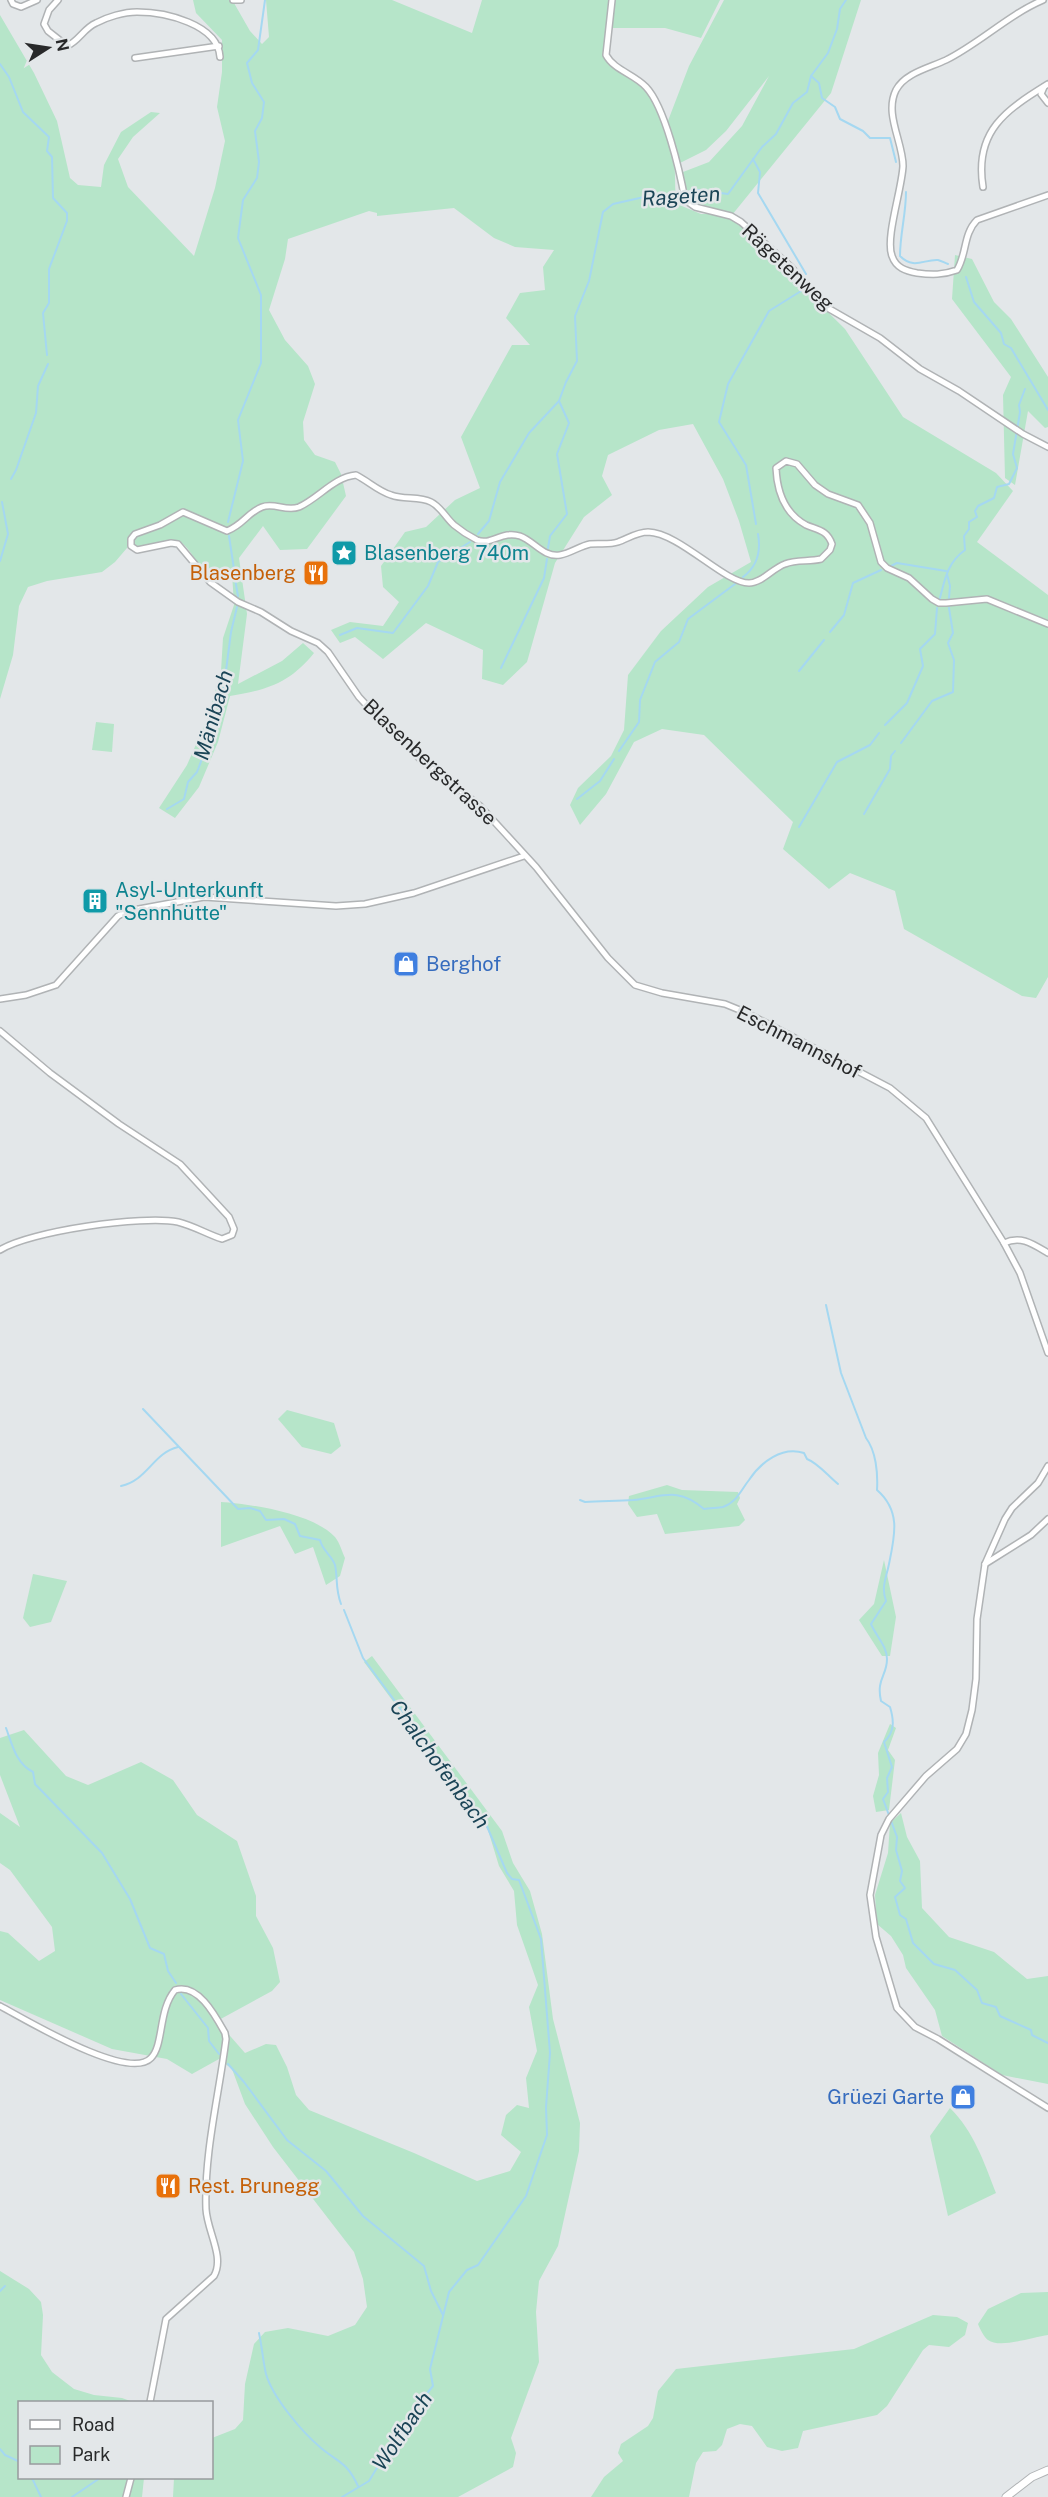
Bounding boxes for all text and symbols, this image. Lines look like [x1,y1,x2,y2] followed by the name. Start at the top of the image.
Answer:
[18,18,78,78] north arrow
[52,37,73,53] text: N
[641,181,721,211] water label: Rageten
[737,218,839,316] street label: Rägetenweg
[329,538,359,568] place icon: Blasenberg 740m
[364,541,529,565] place label: Blasenberg 740m
[301,558,331,588] restaurant icon: Blasenberg
[189,561,296,585] place label: Blasenberg
[188,667,238,763] water label: Mänibach
[358,694,502,830] street label: Blasenbergstrasse
[115,878,264,925] place label: Asyl-Unterkunft "Sennhütte"
[80,886,110,916] building icon: Asyl-Unterkunft "Sennhütte"
[391,949,421,979] shop icon: Berghof
[426,952,501,976] place label: Berghof
[733,1000,865,1084] street label: Eschmannshof
[385,1695,495,1833] water label: Chalchofenbach
[948,2082,978,2112] shop icon: Grüezi Garte
[827,2085,944,2109] place label: Grüezi Garte
[153,2171,183,2201] restaurant icon: Rest. Brunegg
[188,2174,320,2198] place label: Rest. Brunegg
[367,2387,437,2475] water label: Wolfbach
[18,2401,213,2479] legend
[72,2414,115,2435] text: Road
[72,2444,110,2465] text: Park

